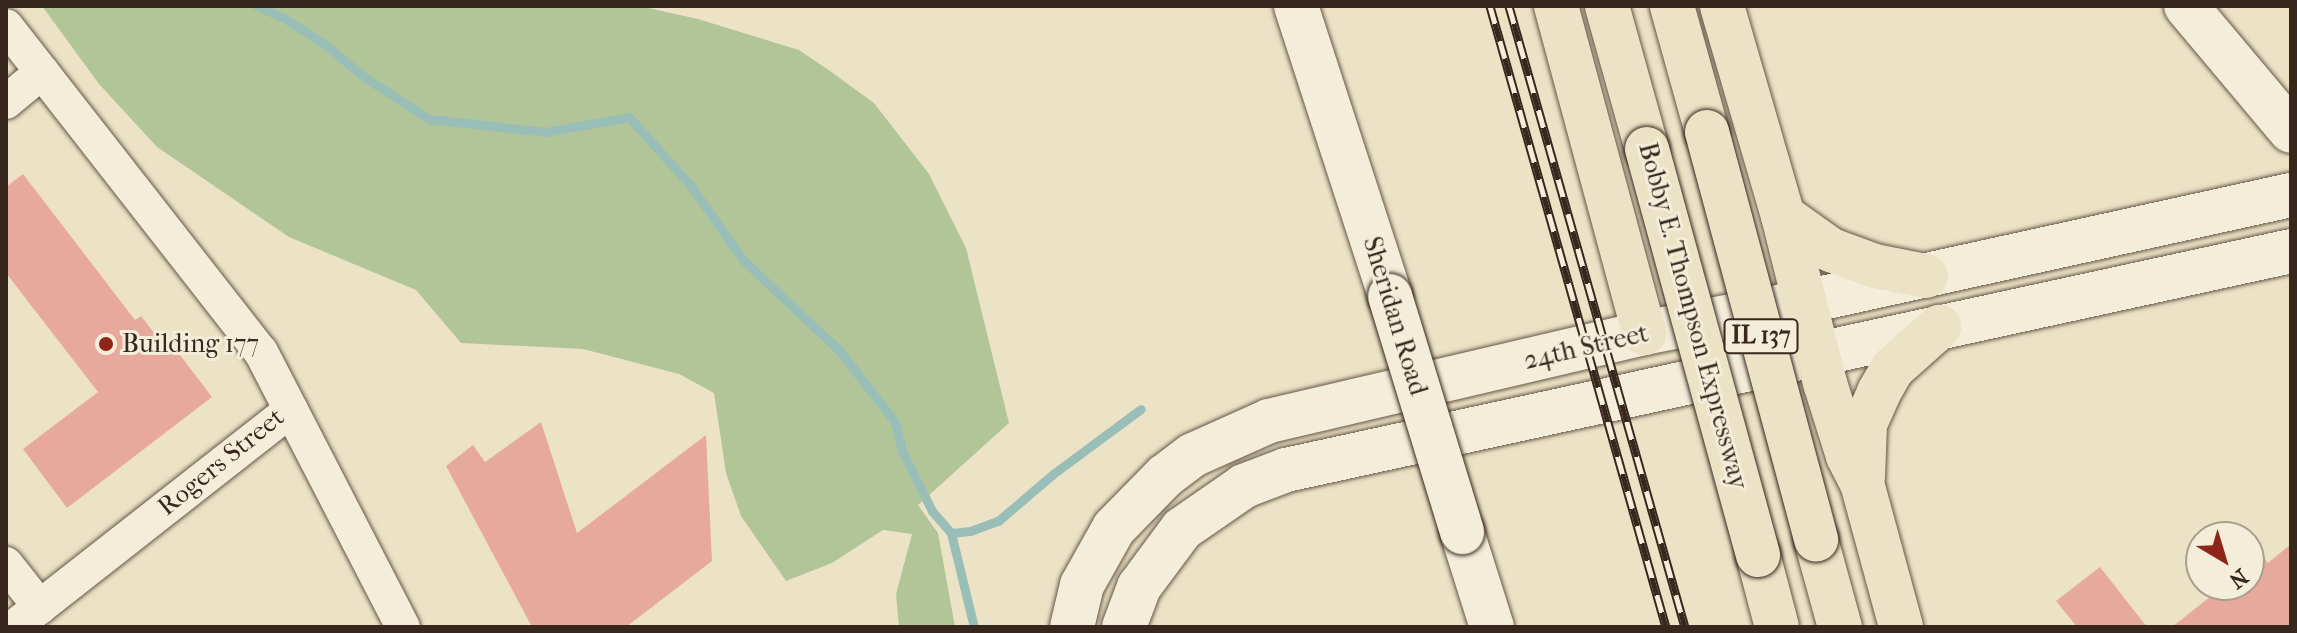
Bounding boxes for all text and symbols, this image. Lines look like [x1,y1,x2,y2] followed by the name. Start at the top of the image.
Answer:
[1632,139,1754,493] street label: Bobby E. Thompson Expressway
[1356,233,1434,399] street label: Sheridan Road
[1723,316,1799,356] road number: IL 137
[1521,318,1651,376] street label: 24th Street
[122,328,259,360] place label: Building 177
[97,335,115,353] marker: Building 177
[152,402,290,522] street label: Rogers Street
[2185,521,2265,601] north arrow
[2224,563,2253,594] text: N

